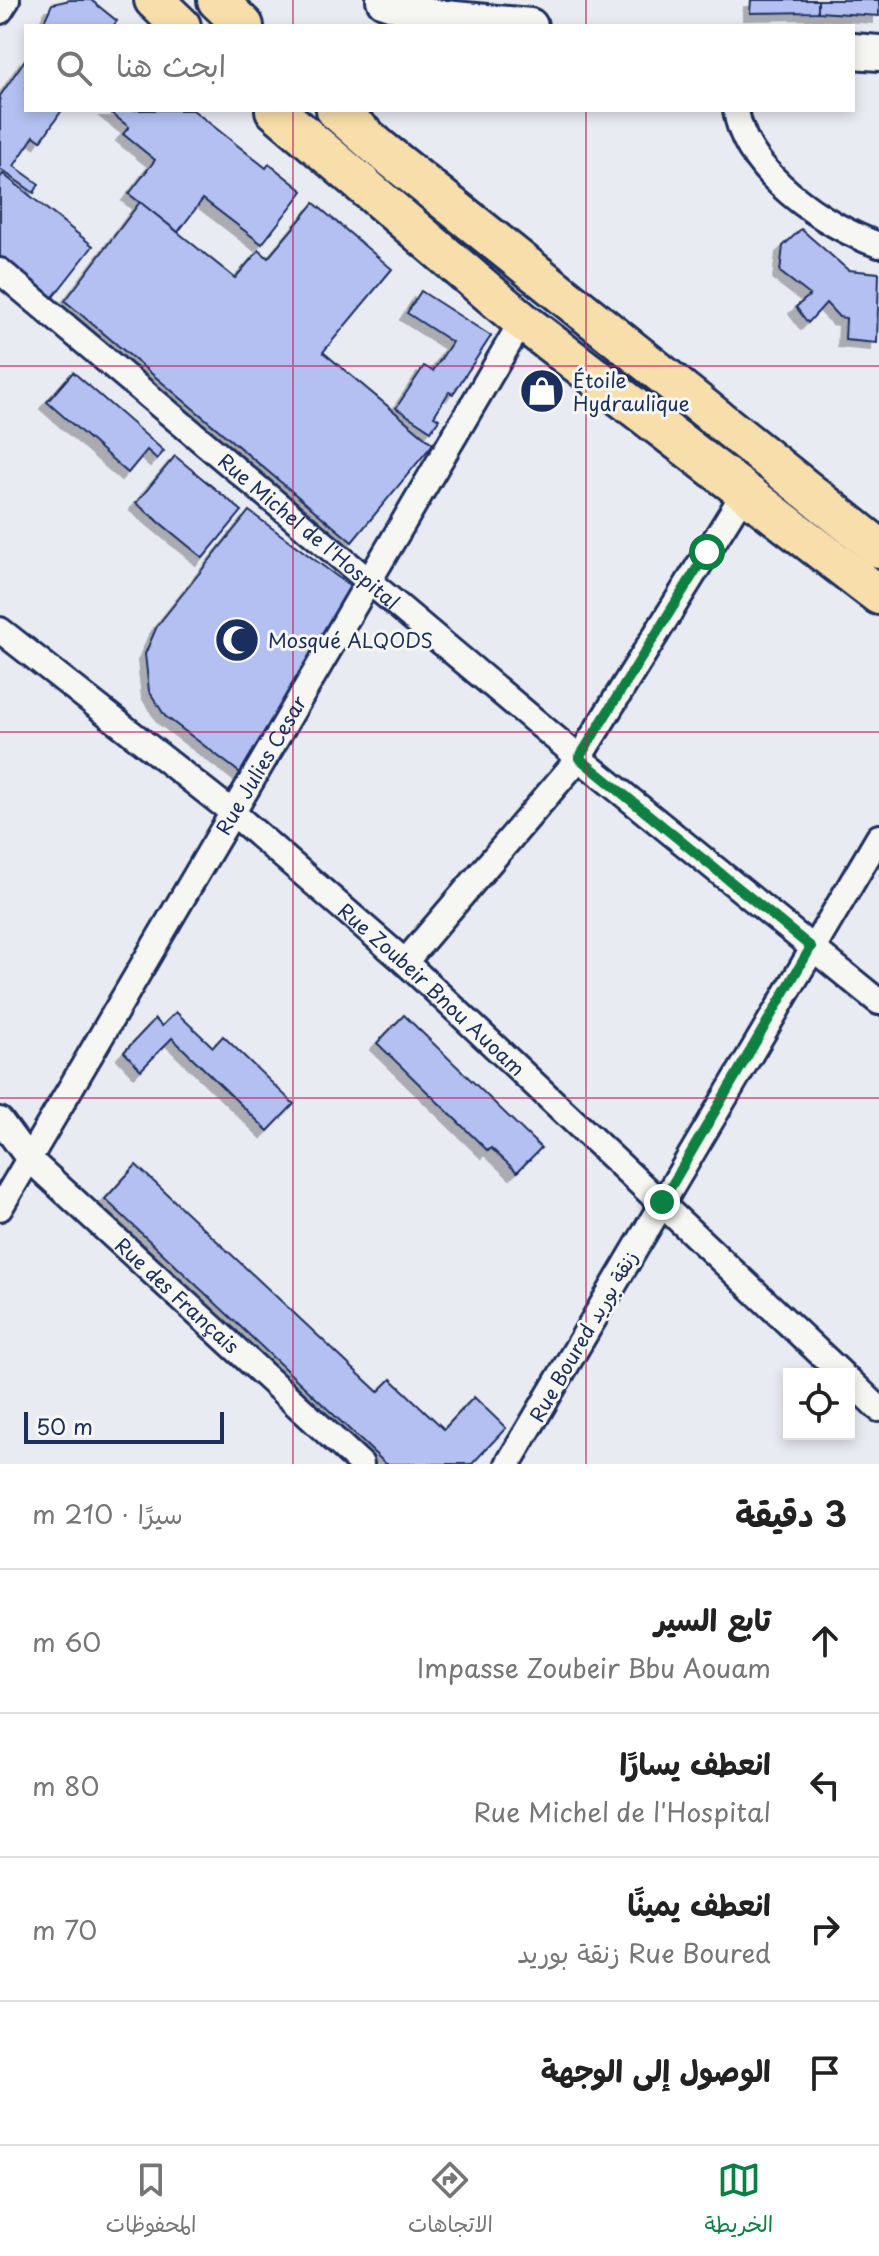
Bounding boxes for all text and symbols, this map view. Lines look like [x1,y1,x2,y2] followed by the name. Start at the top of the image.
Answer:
[24,24,855,112] search box
[116,42,226,87] text: ابحث هنا
[52,46,96,90] icon: search
[573,365,690,418] place label: Étoile Hydraulique
[518,367,566,415] shop icon: Étoile Hydraulique
[212,446,406,616] street label: Rue Michel de l'Hospital
[689,534,725,570] route start
[213,616,261,664] mosque icon: Mosqué ALQODS
[268,625,433,655] place label: Mosqué ALQODS
[208,690,313,840] street label: Rue Julies Cesar
[332,896,532,1083] street label: Rue Zoubeir Bnou Auoam
[644,1184,680,1220] route end
[108,1230,246,1360] street label: Rue des Français
[522,1245,644,1427] street label: Rue Boured زنقة بوريد
[783,1368,855,1440] map controls
[783,1368,855,1440] button: locate
[24,1408,224,1444] scale bar
[36,1409,93,1442] text: 50 m
[735,1487,847,1539] text: 3 دقيقة
[32,1494,183,1533] text: سيرًا · 210 m
[654,1596,771,1641] text: تابع السير
[803,1619,847,1663] icon: ahead
[32,1622,101,1661] text: 60 m
[417,1648,771,1687] text: Impasse Zoubeir Bbu Aouam
[620,1740,771,1785] text: انعطف يسارًا
[803,1763,847,1807] icon: left
[32,1766,99,1805] text: 80 m
[474,1792,771,1831] text: Rue Michel de l'Hospital
[627,1881,771,1926] text: انعطف يمينًا
[803,1907,847,1951] icon: right
[32,1910,97,1949] text: 70 m
[517,1933,771,1972] text: Rue Boured زنقة بوريد
[541,2047,771,2092] text: الوصول إلى الوجهة
[803,2051,847,2095] icon: arrive
[106,2158,196,2244] tab: المحفوظات
[408,2158,493,2244] tab: الاتجاهات
[705,2158,773,2244] tab: الخريطة

